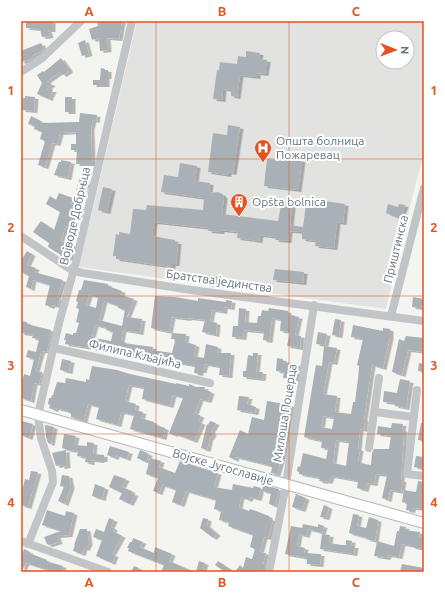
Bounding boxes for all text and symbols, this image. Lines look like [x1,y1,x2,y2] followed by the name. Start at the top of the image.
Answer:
[84,4,94,18] text: A
[218,4,227,18] text: B
[352,4,361,18] text: C
[375,30,415,70] north arrow
[399,46,411,54] text: N
[7,83,15,97] text: 1
[430,83,438,97] text: 1
[276,134,365,161] place label: Општа болница Пожаревац
[253,138,273,163] hospital icon: Општа болница Пожаревац
[57,166,92,266] street label: Војводе Добрњца
[229,192,249,217] building icon: Opšta bolnica
[252,195,326,208] place label: Opšta bolnica
[381,214,410,284] street label: Приштинска
[7,220,15,234] text: 2
[430,220,438,234] text: 2
[165,267,273,294] street label: Братства јединства
[88,337,183,370] street label: Филипа Кљајића
[7,358,15,372] text: 3
[430,358,438,372] text: 3
[270,363,299,463] street label: Милоша Поцерца
[171,446,275,487] street label: Војске Југославије
[7,495,15,509] text: 4
[430,495,438,509] text: 4
[84,575,94,589] text: A
[218,575,227,589] text: B
[352,575,361,589] text: C

